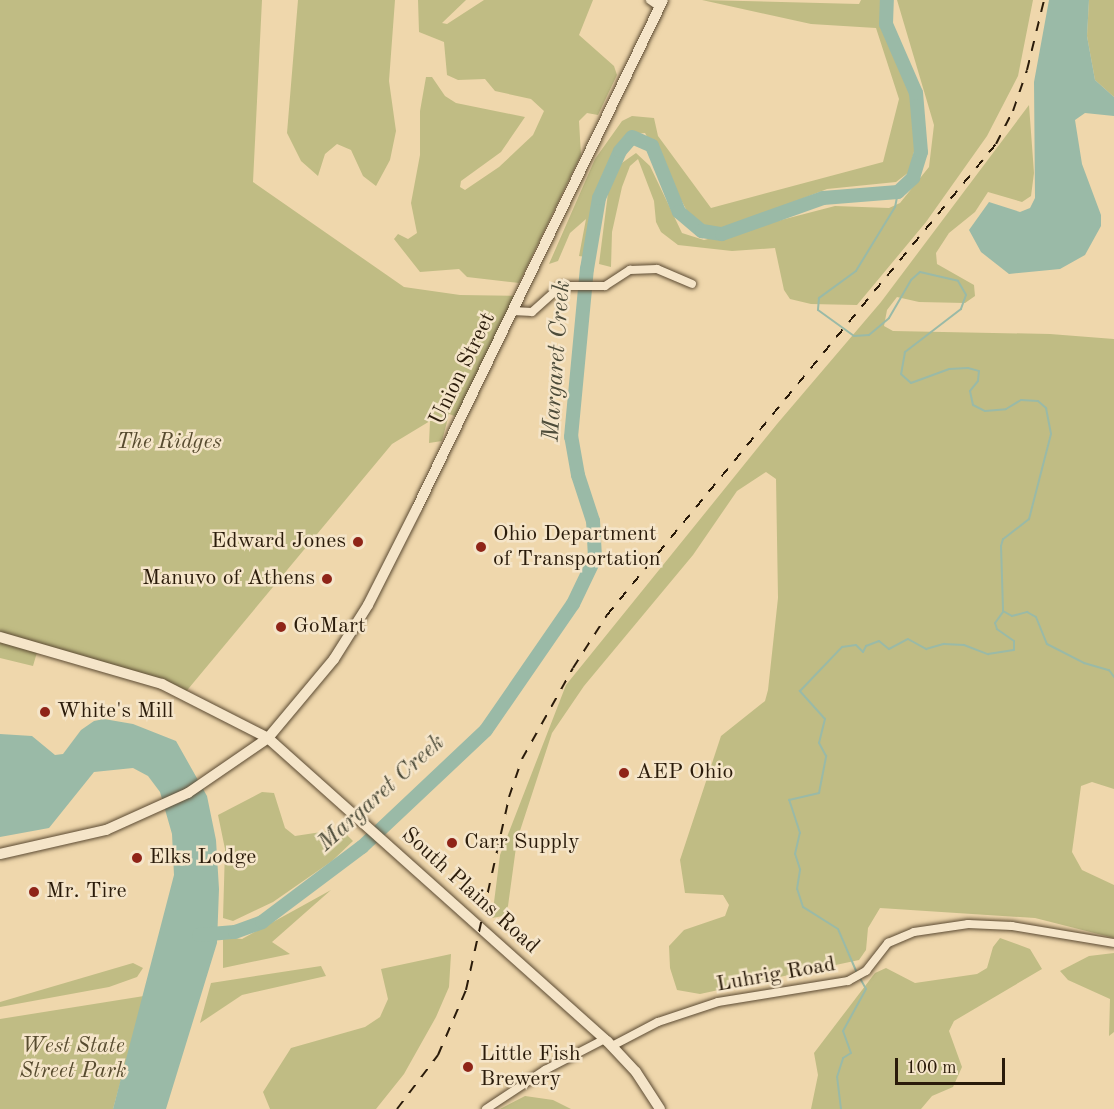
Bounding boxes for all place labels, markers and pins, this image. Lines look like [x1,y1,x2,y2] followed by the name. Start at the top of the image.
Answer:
[493,521,661,572] place label: Ohio Department of Transportation
[211,529,346,555] place label: Edward Jones
[351,535,365,549] marker: Edward Jones
[474,540,488,554] marker: Ohio Department of Transportation
[142,566,315,592] place label: Manuvo of Athens
[320,572,334,586] marker: Manuvo of Athens
[293,614,366,640] place label: GoMart
[274,620,288,634] marker: GoMart
[57,699,173,725] place label: White's Mill
[38,705,52,719] marker: White's Mill
[636,760,733,786] place label: AEP Ohio
[617,766,631,780] marker: AEP Ohio
[464,830,580,856] place label: Carr Supply
[445,836,459,850] marker: Carr Supply
[149,845,256,871] place label: Elks Lodge
[130,851,144,865] marker: Elks Lodge
[46,879,127,905] place label: Mr. Tire
[27,885,41,899] marker: Mr. Tire
[480,1041,581,1092] place label: Little Fish Brewery
[461,1060,475,1074] marker: Little Fish Brewery

